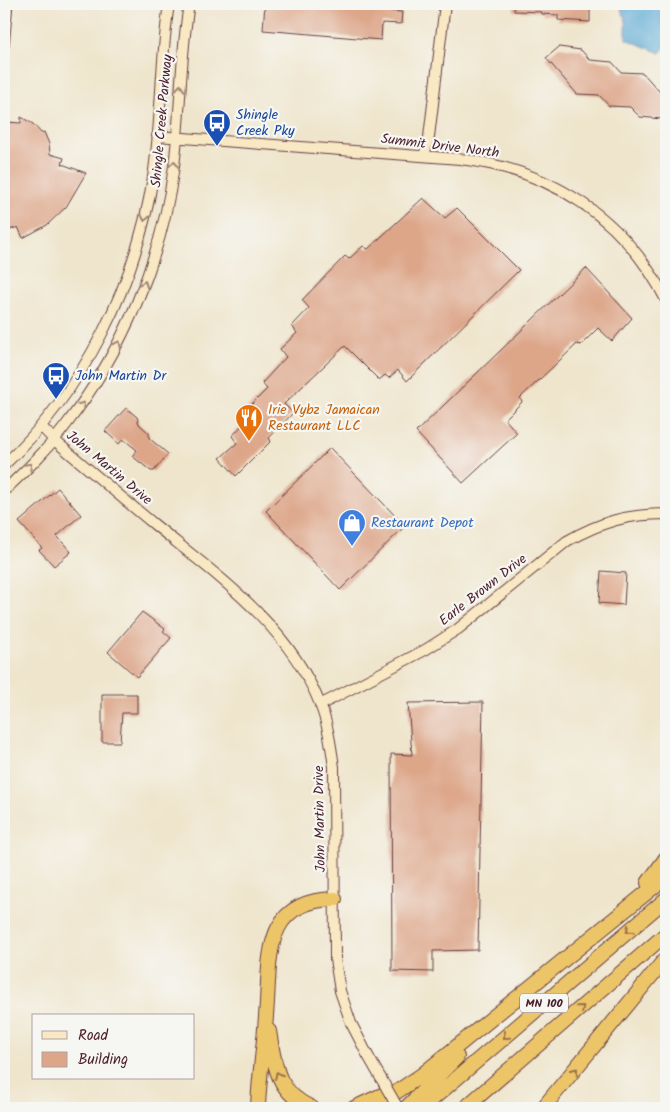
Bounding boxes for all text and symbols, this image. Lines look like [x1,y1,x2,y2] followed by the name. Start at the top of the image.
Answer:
[145,53,179,188] street label: Shingle Creek Parkway
[174,83,185,91] one-way arrow
[236,104,295,142] place label: Shingle Creek Pky
[202,108,232,147] bus stop icon: Shingle Creek Pky
[380,128,500,164] street label: Summit Drive North
[168,159,179,167] one-way arrow
[140,214,151,223] one-way arrow
[138,280,148,289] one-way arrow
[111,340,122,349] one-way arrow
[41,361,71,400] bus stop icon: John Martin Dr
[75,365,168,387] place label: John Martin Dr
[268,399,380,437] place label: Irie Vybz Jamaican Restaurant LLC
[75,401,85,410] one-way arrow
[234,403,264,442] restaurant icon: Irie Vybz Jamaican Restaurant LLC
[61,425,157,511] street label: John Martin Drive
[23,463,32,472] one-way arrow
[337,508,367,547] shop icon: Restaurant Depot
[371,512,474,534] place label: Restaurant Depot
[434,548,532,631] street label: Earle Brown Drive
[308,765,332,873] street label: John Martin Drive
[626,925,635,934] one-way arrow
[520,994,568,1012] road number: MN 100
[575,1005,584,1013] one-way arrow
[32,1014,195,1080] legend
[78,1024,109,1048] text: Road
[503,1031,512,1039] one-way arrow
[78,1048,128,1072] text: Building
[569,1067,578,1076] one-way arrow
[274,1071,285,1080] one-way arrow

